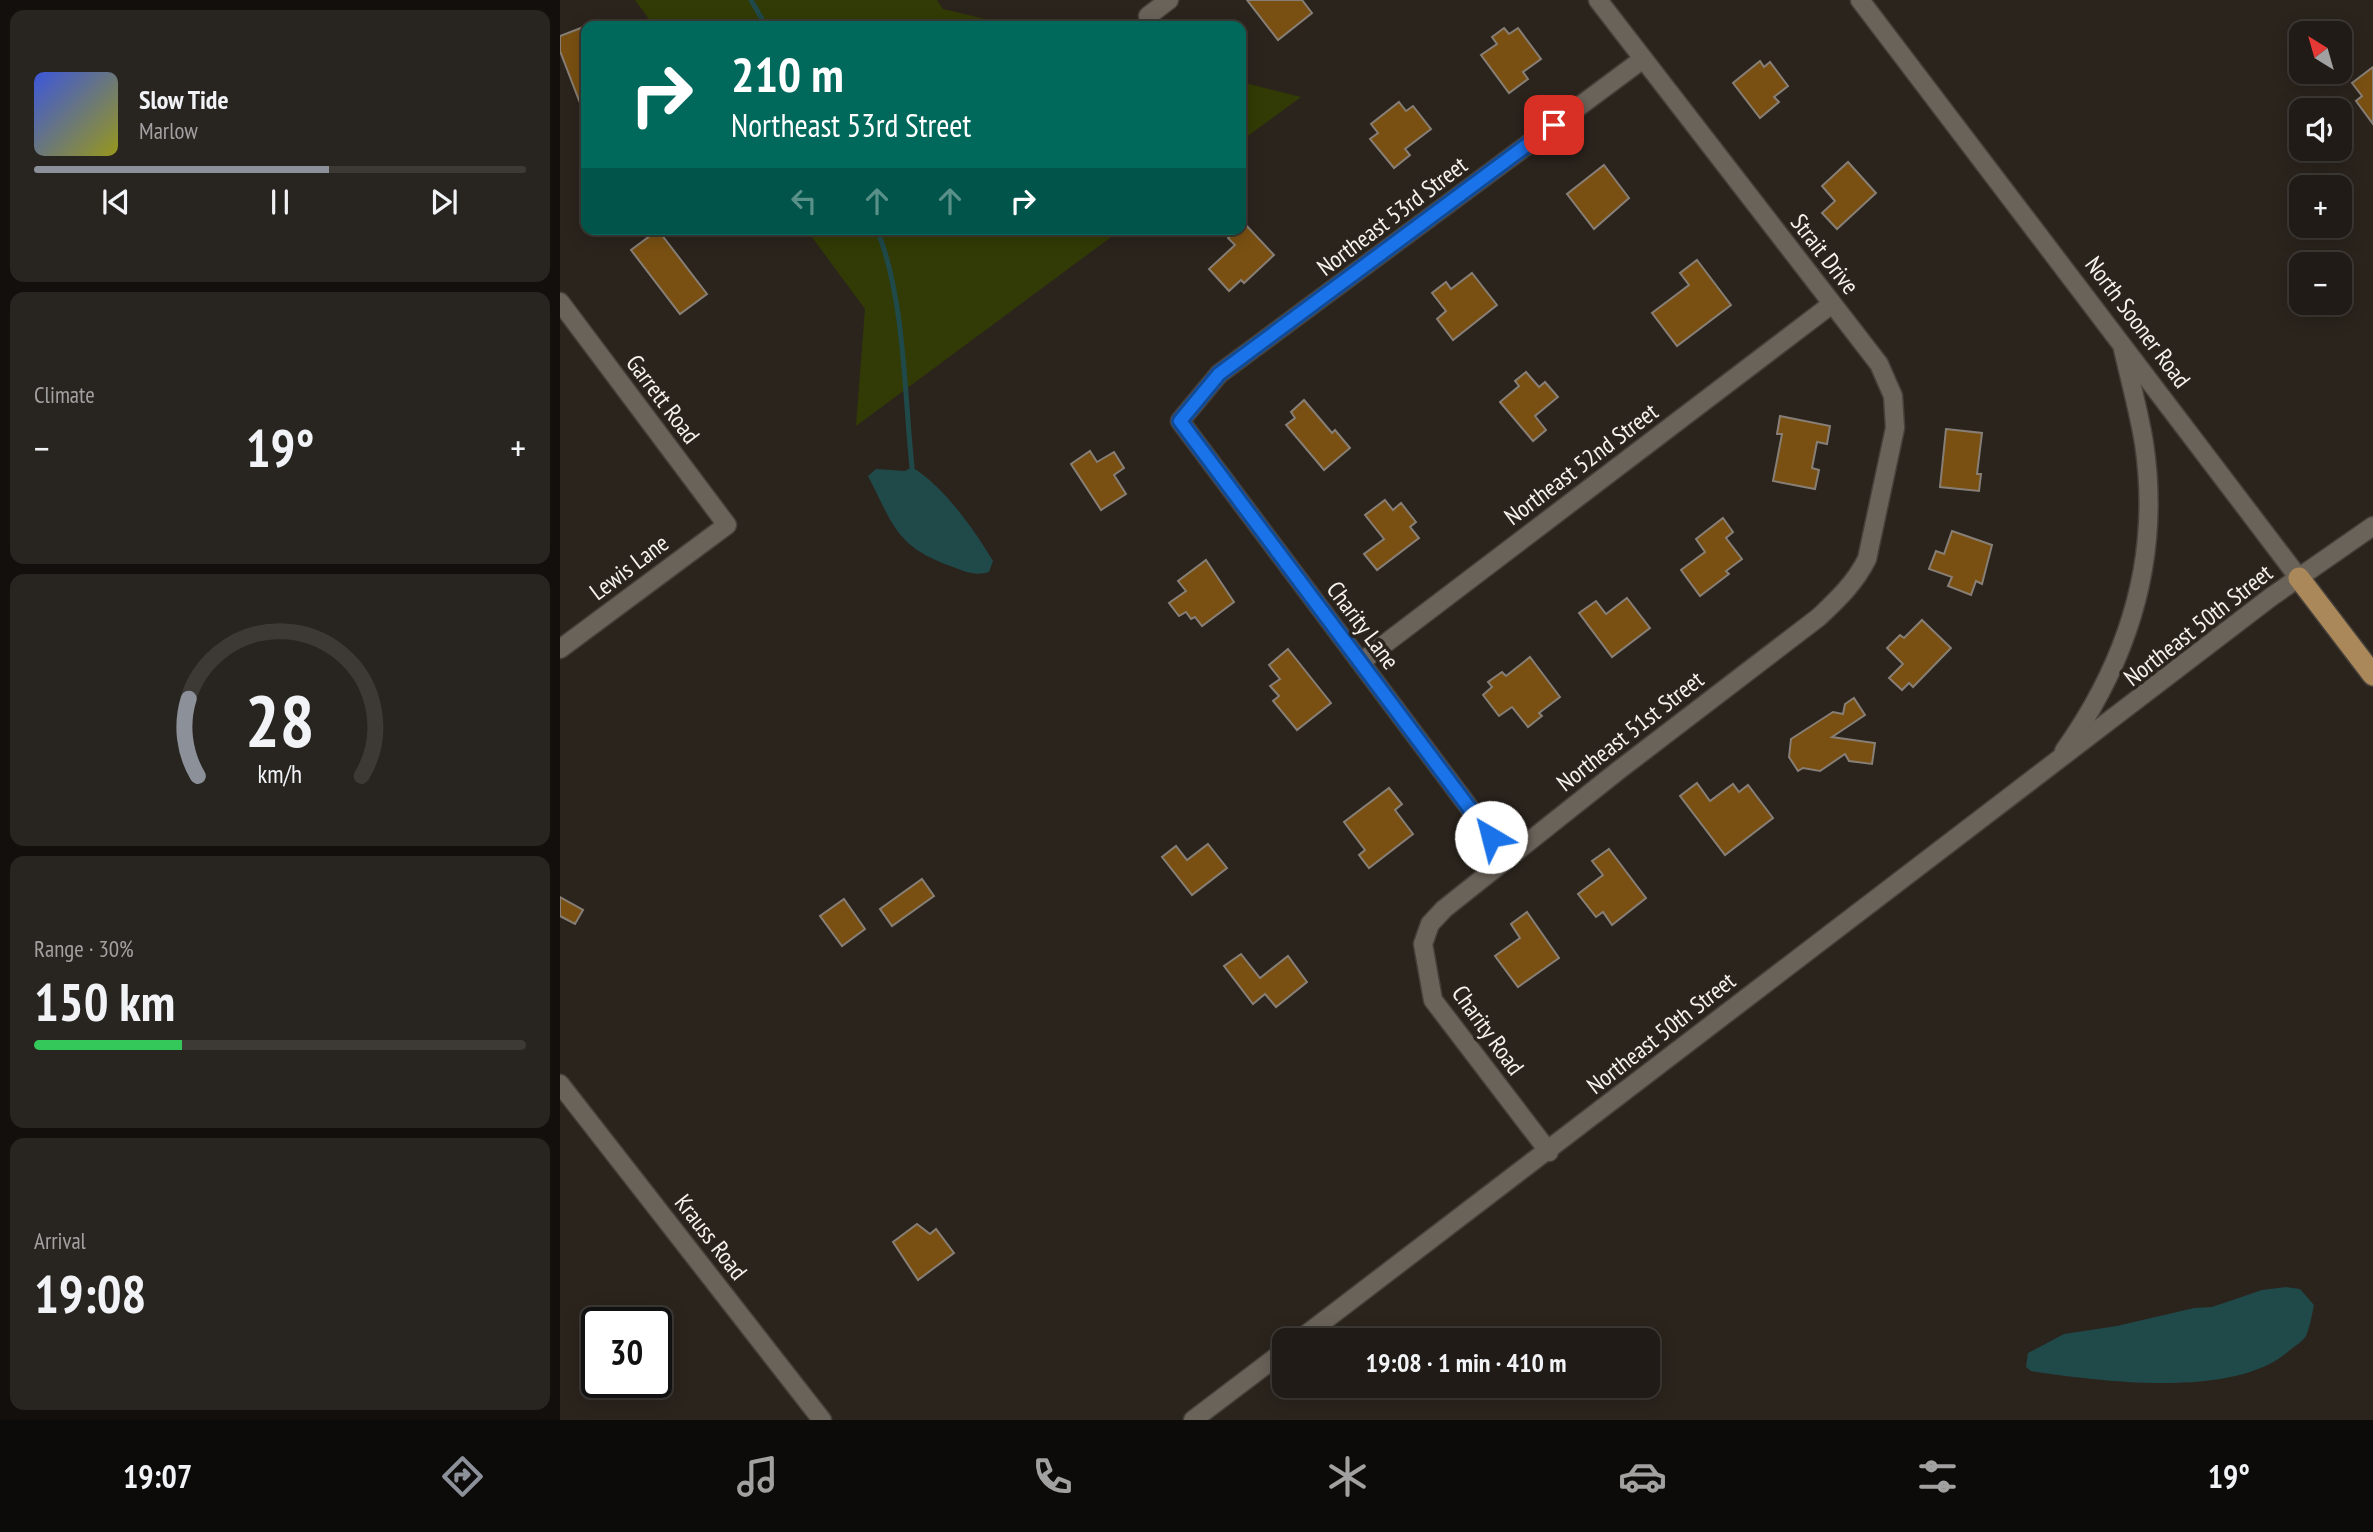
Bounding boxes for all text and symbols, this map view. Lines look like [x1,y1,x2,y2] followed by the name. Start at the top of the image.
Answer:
[2289,21,2352,84] north arrow
[2289,21,2352,315] map controls
[731,42,844,106] text: 210 m
[616,49,707,140] icon: right
[139,83,229,116] text: Slow Tide
[1524,95,1584,155] pin
[2289,98,2352,161] button: sound
[731,104,971,146] text: Northeast 53rd Street
[1535,106,1573,144] icon: arrive
[139,116,198,145] text: Marlow
[1311,149,1474,283] street label: Northeast 53rd Street
[2289,175,2352,238] button: +
[785,182,823,220] icon: left
[858,182,896,220] icon: ahead
[931,182,969,220] icon: ahead
[1004,182,1042,220] icon: right
[97,183,135,221] icon: previous
[261,183,299,221] icon: pause
[425,183,463,221] icon: next
[1784,208,1866,300] street label: Strait Drive
[2078,250,2198,394] street label: North Sooner Road
[2289,252,2352,315] button: −
[619,348,707,450] street label: Garrett Road
[34,380,95,409] text: Climate
[1498,396,1664,532] street label: Northeast 52nd Street
[246,414,314,481] text: 19°
[34,423,50,472] text: −
[510,423,526,472] text: +
[583,527,675,607] street label: Lewis Lane
[2117,557,2279,693] street label: Northeast 50th Street
[1320,575,1406,675] street label: Charity Lane
[1550,664,1710,798] street label: Northeast 51st Street
[245,672,315,766] text: 28
[258,758,302,790] text: km/h
[1454,800,1528,874] position arrow
[34,934,134,963] text: Range · 30%
[1580,965,1742,1101] street label: Northeast 50th Street
[34,968,175,1035] text: 150 km
[1445,979,1531,1081] street label: Charity Road
[668,1188,754,1286] street label: Krauss Road
[34,1226,86,1255] text: Arrival
[34,1260,146,1327] text: 19:08
[581,1307,672,1398] speed limit sign: 30
[1366,1346,1566,1379] text: 19:08 · 1 min · 410 m
[438,1452,487,1501] icon: directions
[733,1452,782,1501] icon: music
[1028,1452,1077,1501] icon: phone
[1323,1452,1372,1501] icon: climate
[1618,1452,1667,1501] icon: car
[1913,1452,1962,1501] icon: filters
[123,1455,192,1497] text: 19:07
[2208,1455,2250,1497] text: 19°

